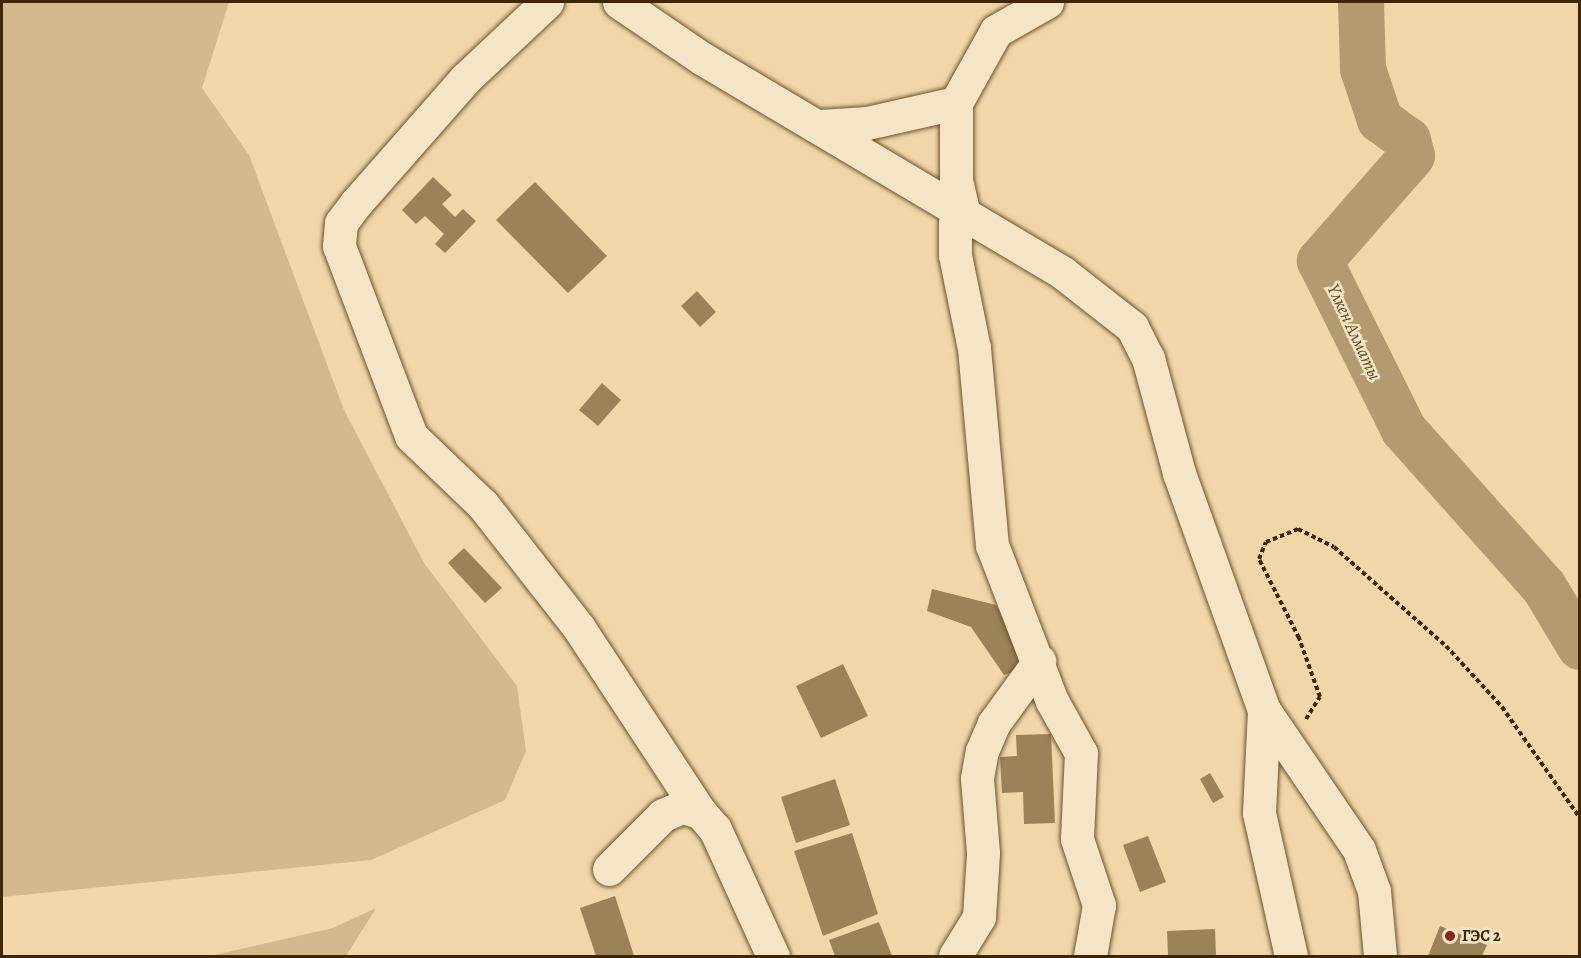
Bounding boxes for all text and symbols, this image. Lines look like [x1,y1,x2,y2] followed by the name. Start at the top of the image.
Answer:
[1322,281,1386,383] water label: Үлкен Алматы
[1462,926,1501,946] place label: ГЭС 2
[1443,929,1457,943] marker: ГЭС 2

